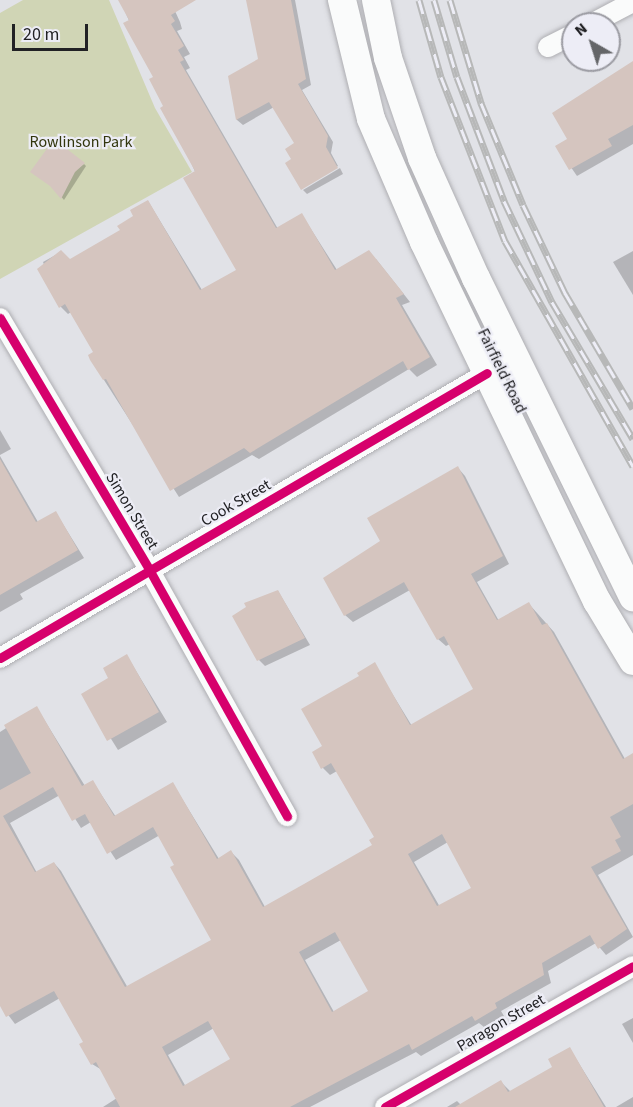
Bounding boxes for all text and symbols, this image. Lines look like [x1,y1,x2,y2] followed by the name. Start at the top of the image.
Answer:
[15,12,92,50] scale bar
[561,12,621,72] north arrow
[570,18,592,41] text: N
[23,22,59,47] text: 20 m
[29,132,133,152] park label: Rowlinson Park
[473,325,531,417] street label: Fairfield Road
[102,469,162,553] street label: Simon Street
[198,475,274,531] street label: Cook Street
[454,990,548,1056] street label: Paragon Street

